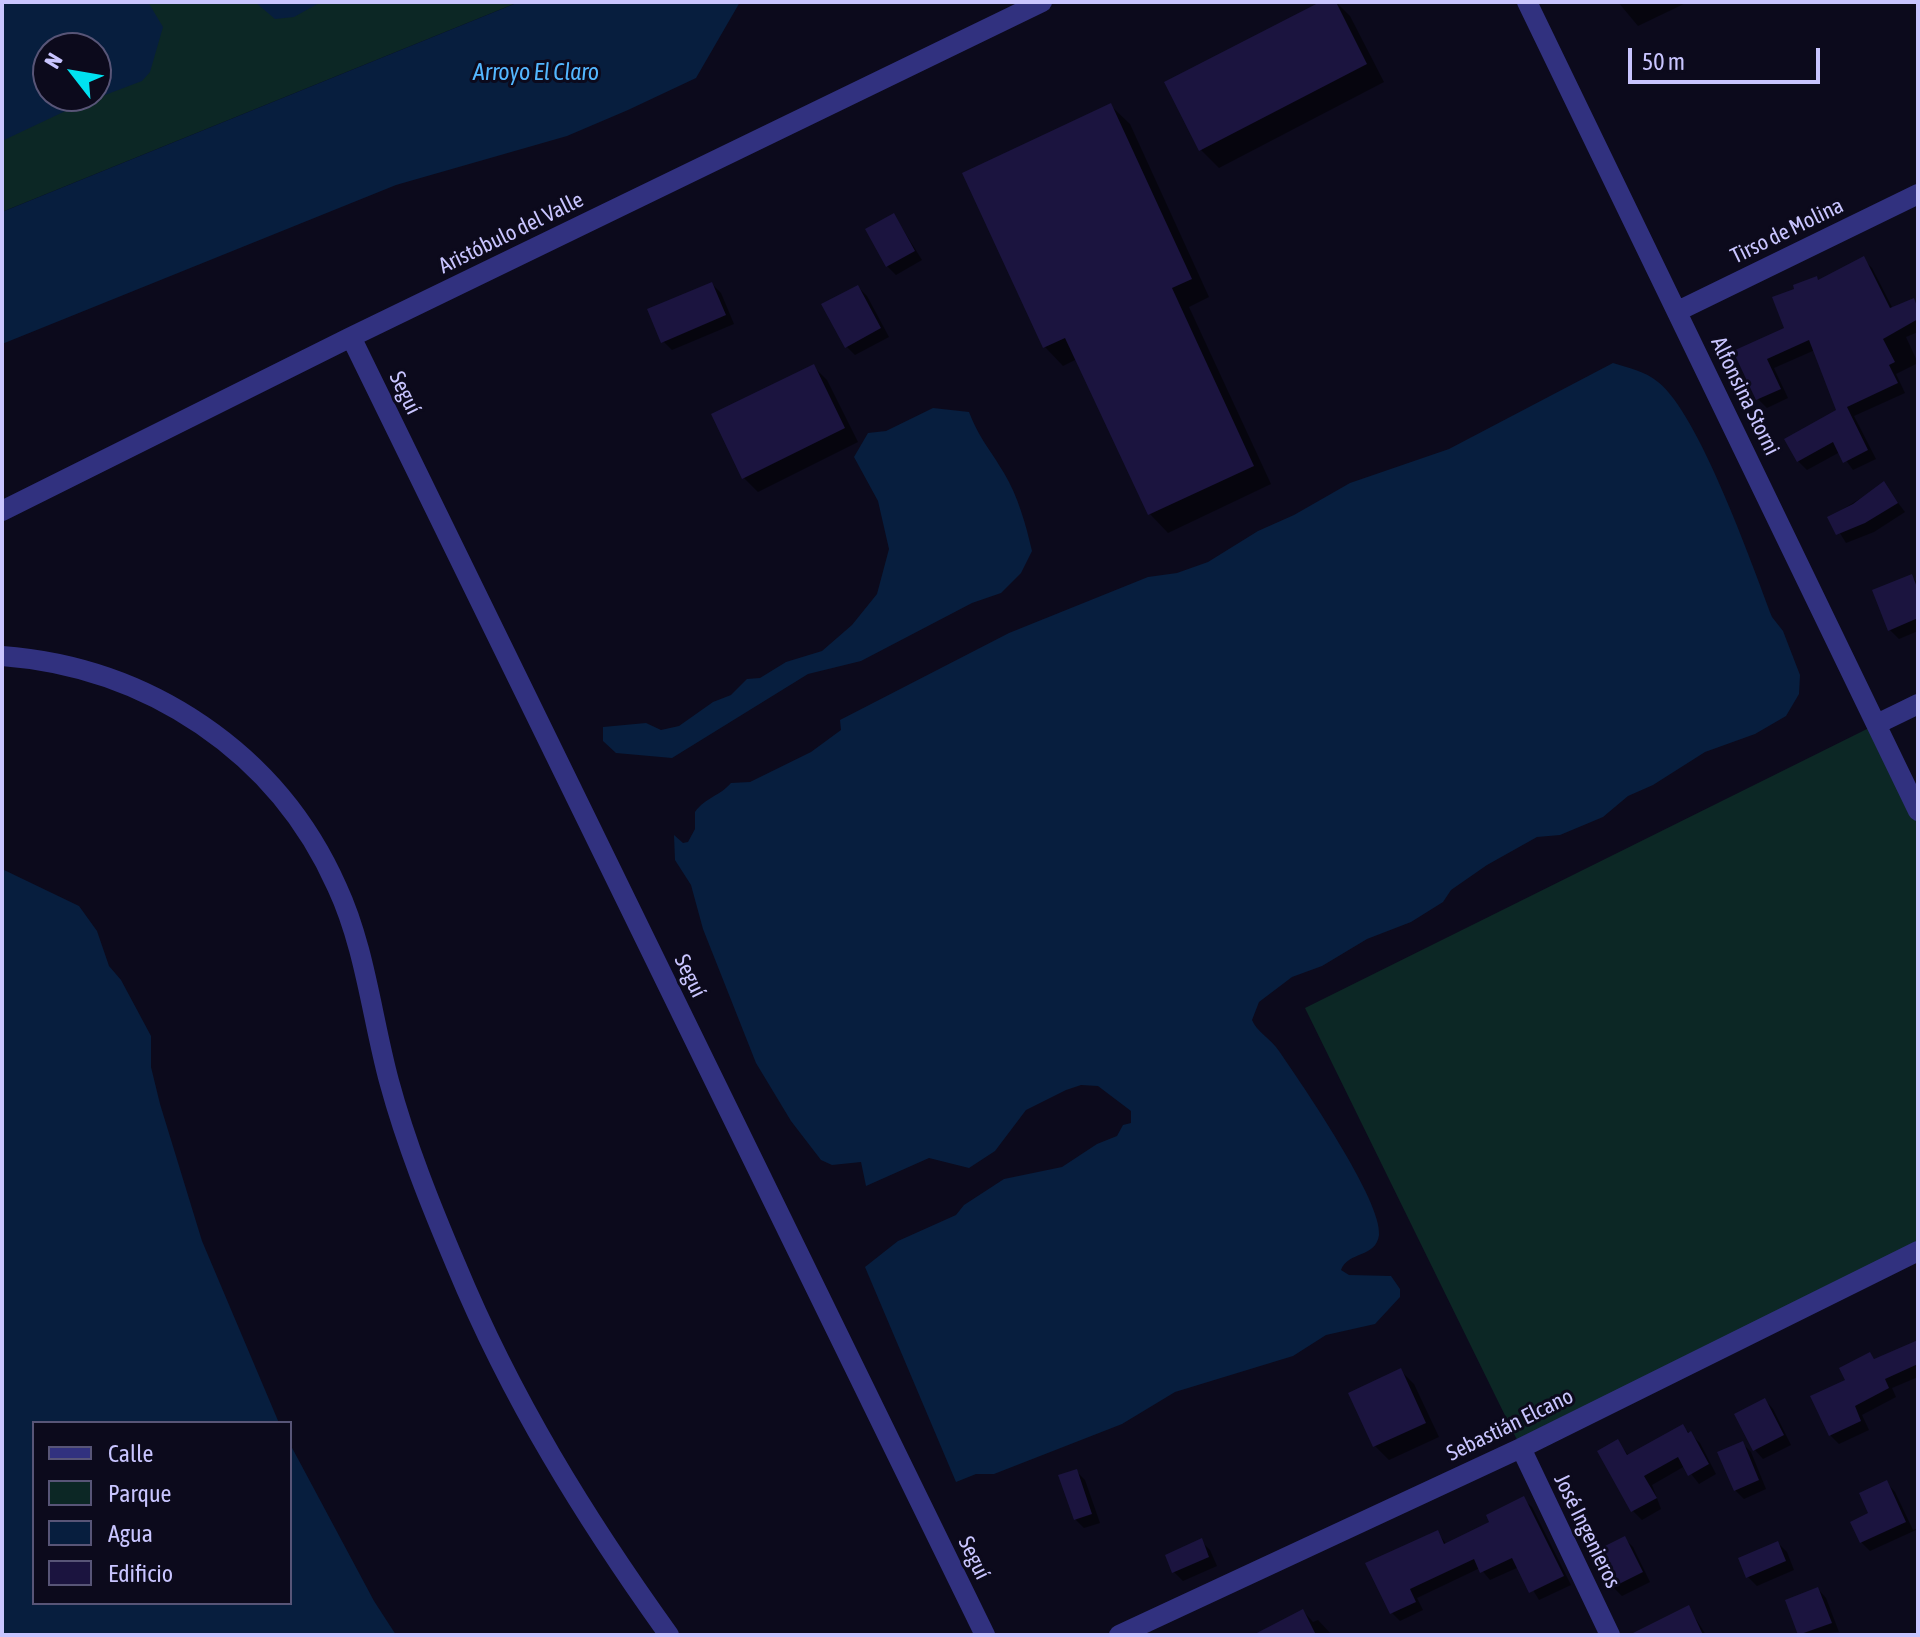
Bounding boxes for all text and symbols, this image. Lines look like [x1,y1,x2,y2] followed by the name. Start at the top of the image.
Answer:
[32,32,112,112] north arrow
[1632,32,1824,82] scale bar
[39,48,68,73] text: N
[1642,48,1685,75] text: 50 m
[473,58,599,86] water label: Arroyo El Claro
[434,187,588,279] street label: Aristóbulo del Valle
[1726,192,1848,270] street label: Tirso de Molina
[1705,333,1785,459] street label: Alfonsina Storni
[383,367,427,419] street label: Seguí
[668,950,712,1002] street label: Seguí
[1443,1383,1577,1467] street label: Sebastián Elcano
[32,1421,292,1605] legend
[108,1440,153,1467] text: Calle
[1548,1470,1626,1592] street label: José Ingenieros
[108,1480,171,1507] text: Parque
[108,1520,153,1547] text: Agua
[952,1532,996,1584] street label: Seguí
[108,1560,173,1587] text: Edificio

